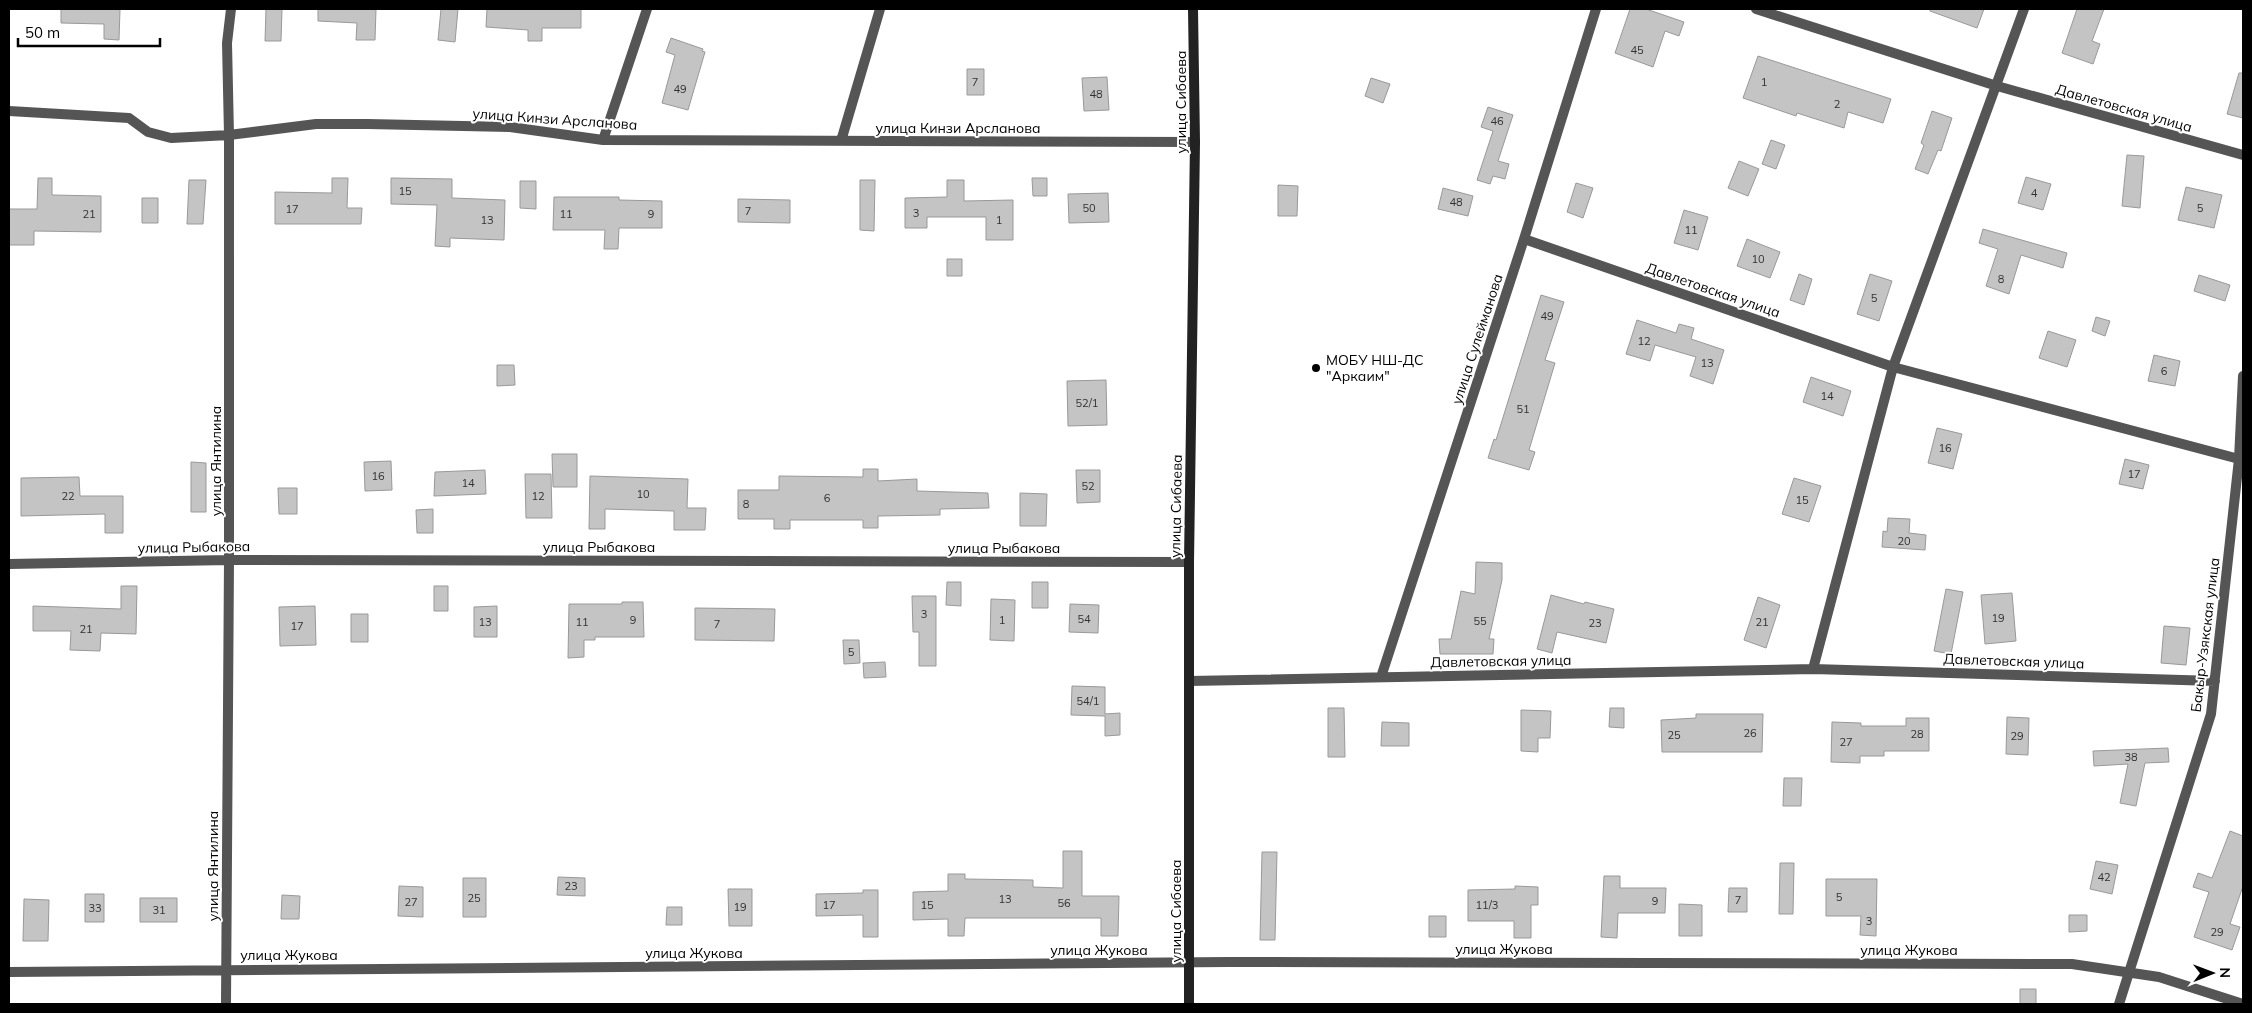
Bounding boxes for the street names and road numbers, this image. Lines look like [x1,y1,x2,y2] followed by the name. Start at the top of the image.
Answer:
[1172,50,1190,154] street label: улица Сибаева
[2054,80,2194,136] street label: Давлетовская улица
[472,104,638,134] street label: улица Кинзи Арсланова
[876,119,1040,137] street label: улица Кинзи Арсланова
[1643,259,1783,321] street label: Давлетовская улица
[1447,272,1507,406] street label: улица Сулейманова
[207,406,225,516] street label: улица Янтилина
[1166,454,1186,558] street label: улица Сибаева
[138,537,250,557] street label: улица Рыбакова
[543,538,655,556] street label: улица Рыбакова
[948,539,1060,557] street label: улица Рыбакова
[2187,557,2223,713] street label: Бакыр-Узякская улица
[1943,650,2085,672] street label: Давлетовская улица
[1430,651,1572,671] street label: Давлетовская улица
[204,811,222,921] street label: улица Янтилина
[1167,859,1185,963] street label: улица Сибаева
[1455,940,1553,958] street label: улица Жукова
[1050,941,1148,959] street label: улица Жукова
[1860,941,1958,959] street label: улица Жукова
[645,944,743,962] street label: улица Жукова
[240,946,338,964] street label: улица Жукова

